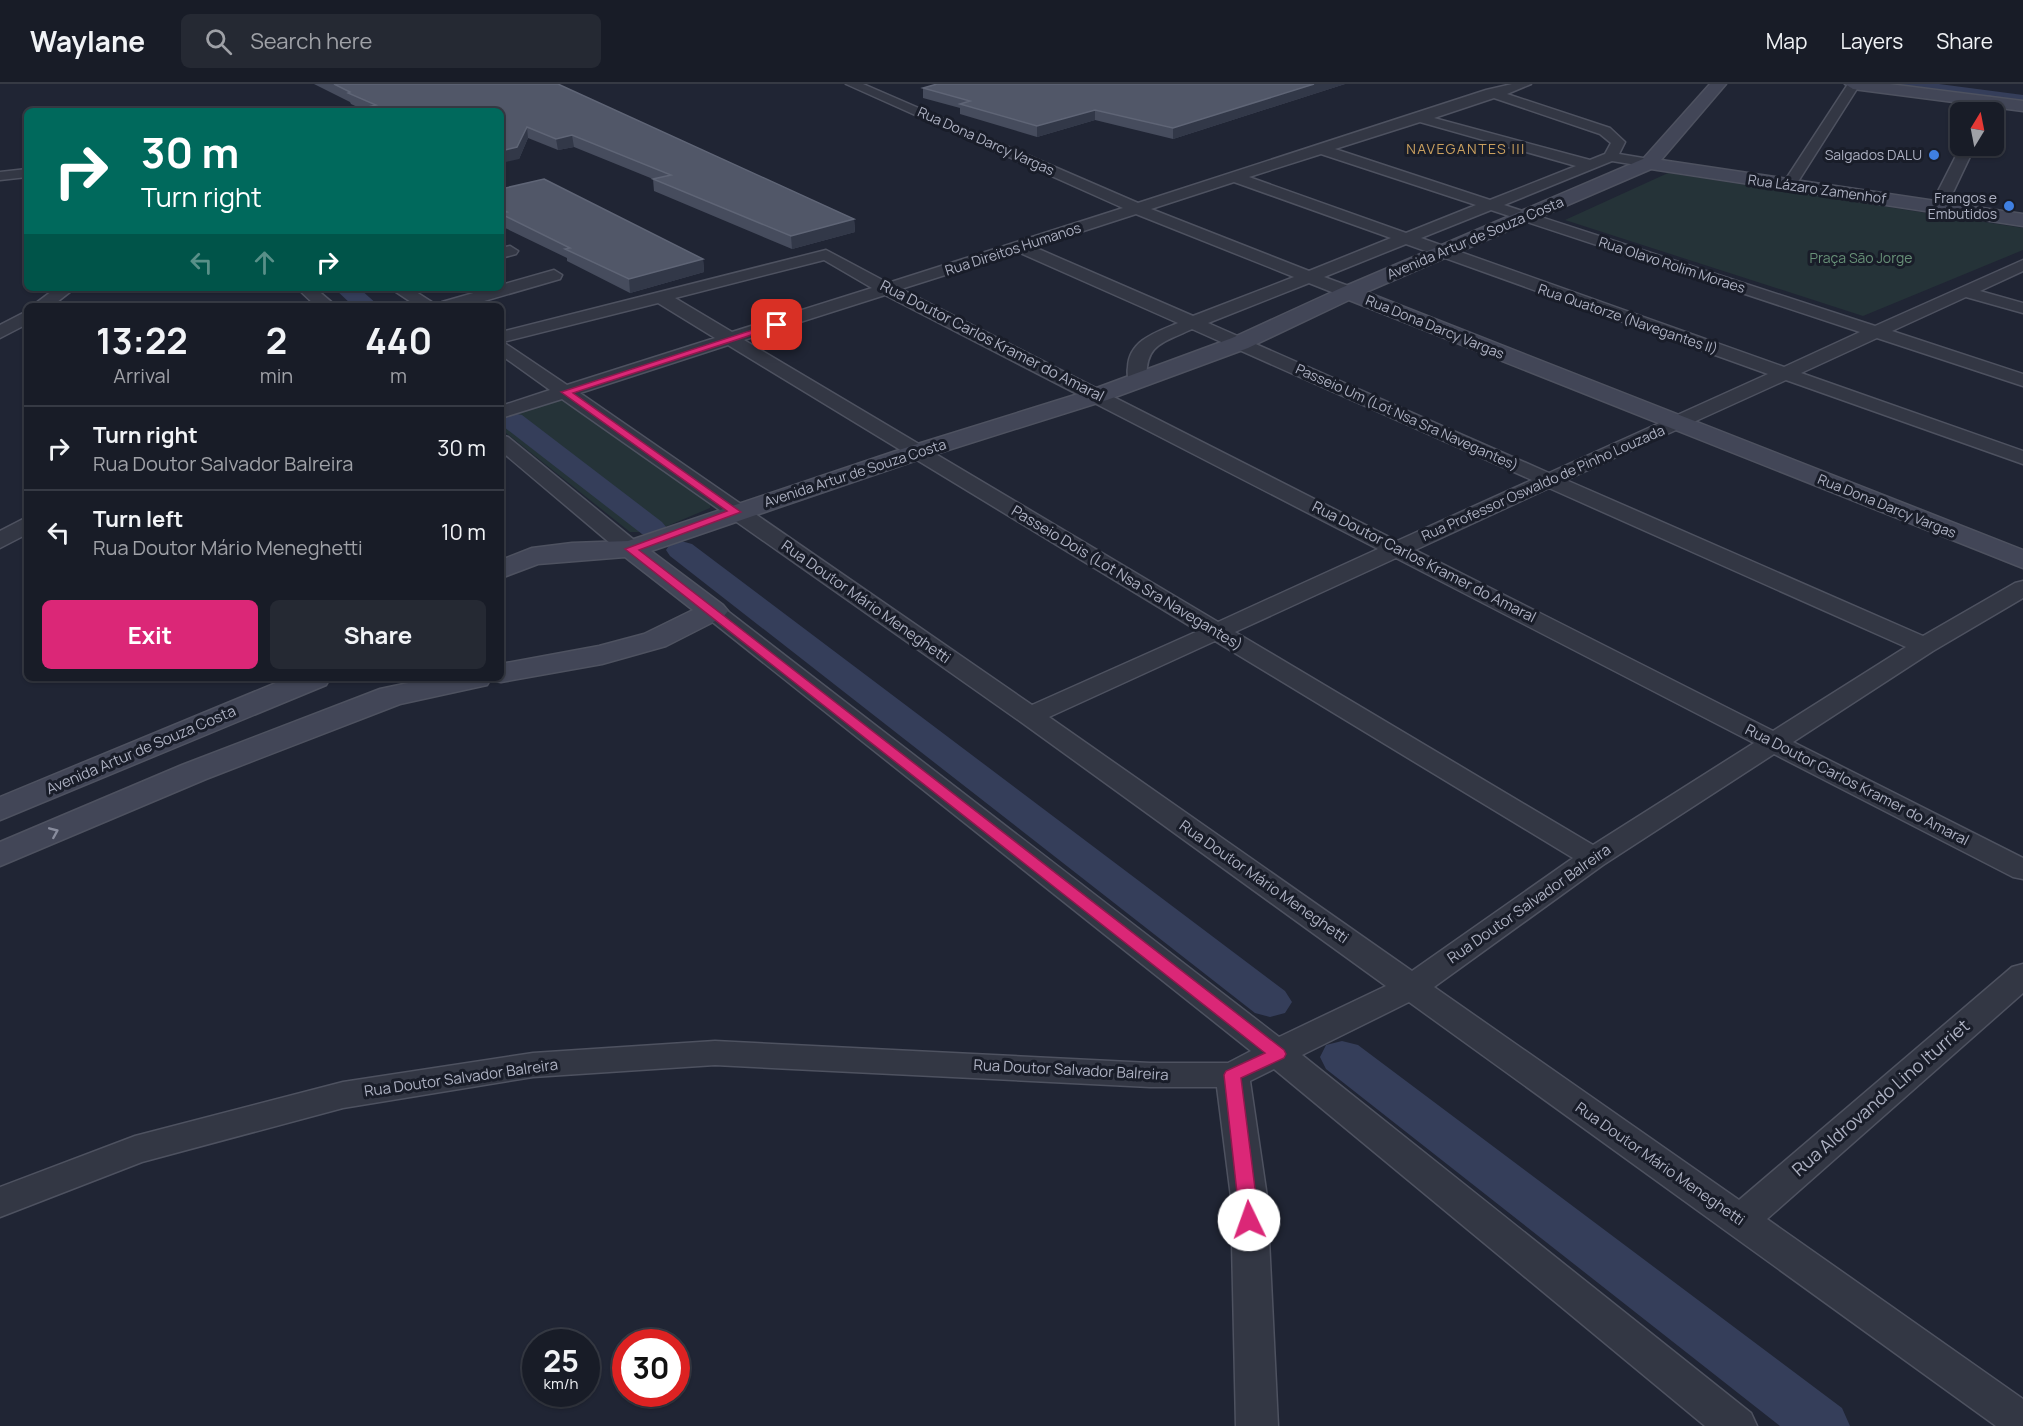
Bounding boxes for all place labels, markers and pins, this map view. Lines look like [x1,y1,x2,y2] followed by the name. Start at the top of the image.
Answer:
[1825,145,1922,164] place label: Salgados DALU
[1927,148,1941,162] marker: Salgados DALU
[1928,188,1997,223] place label: Frangos e Embutidos
[2002,199,2016,213] marker: Frangos e Embutidos
[751,299,802,350] pin

